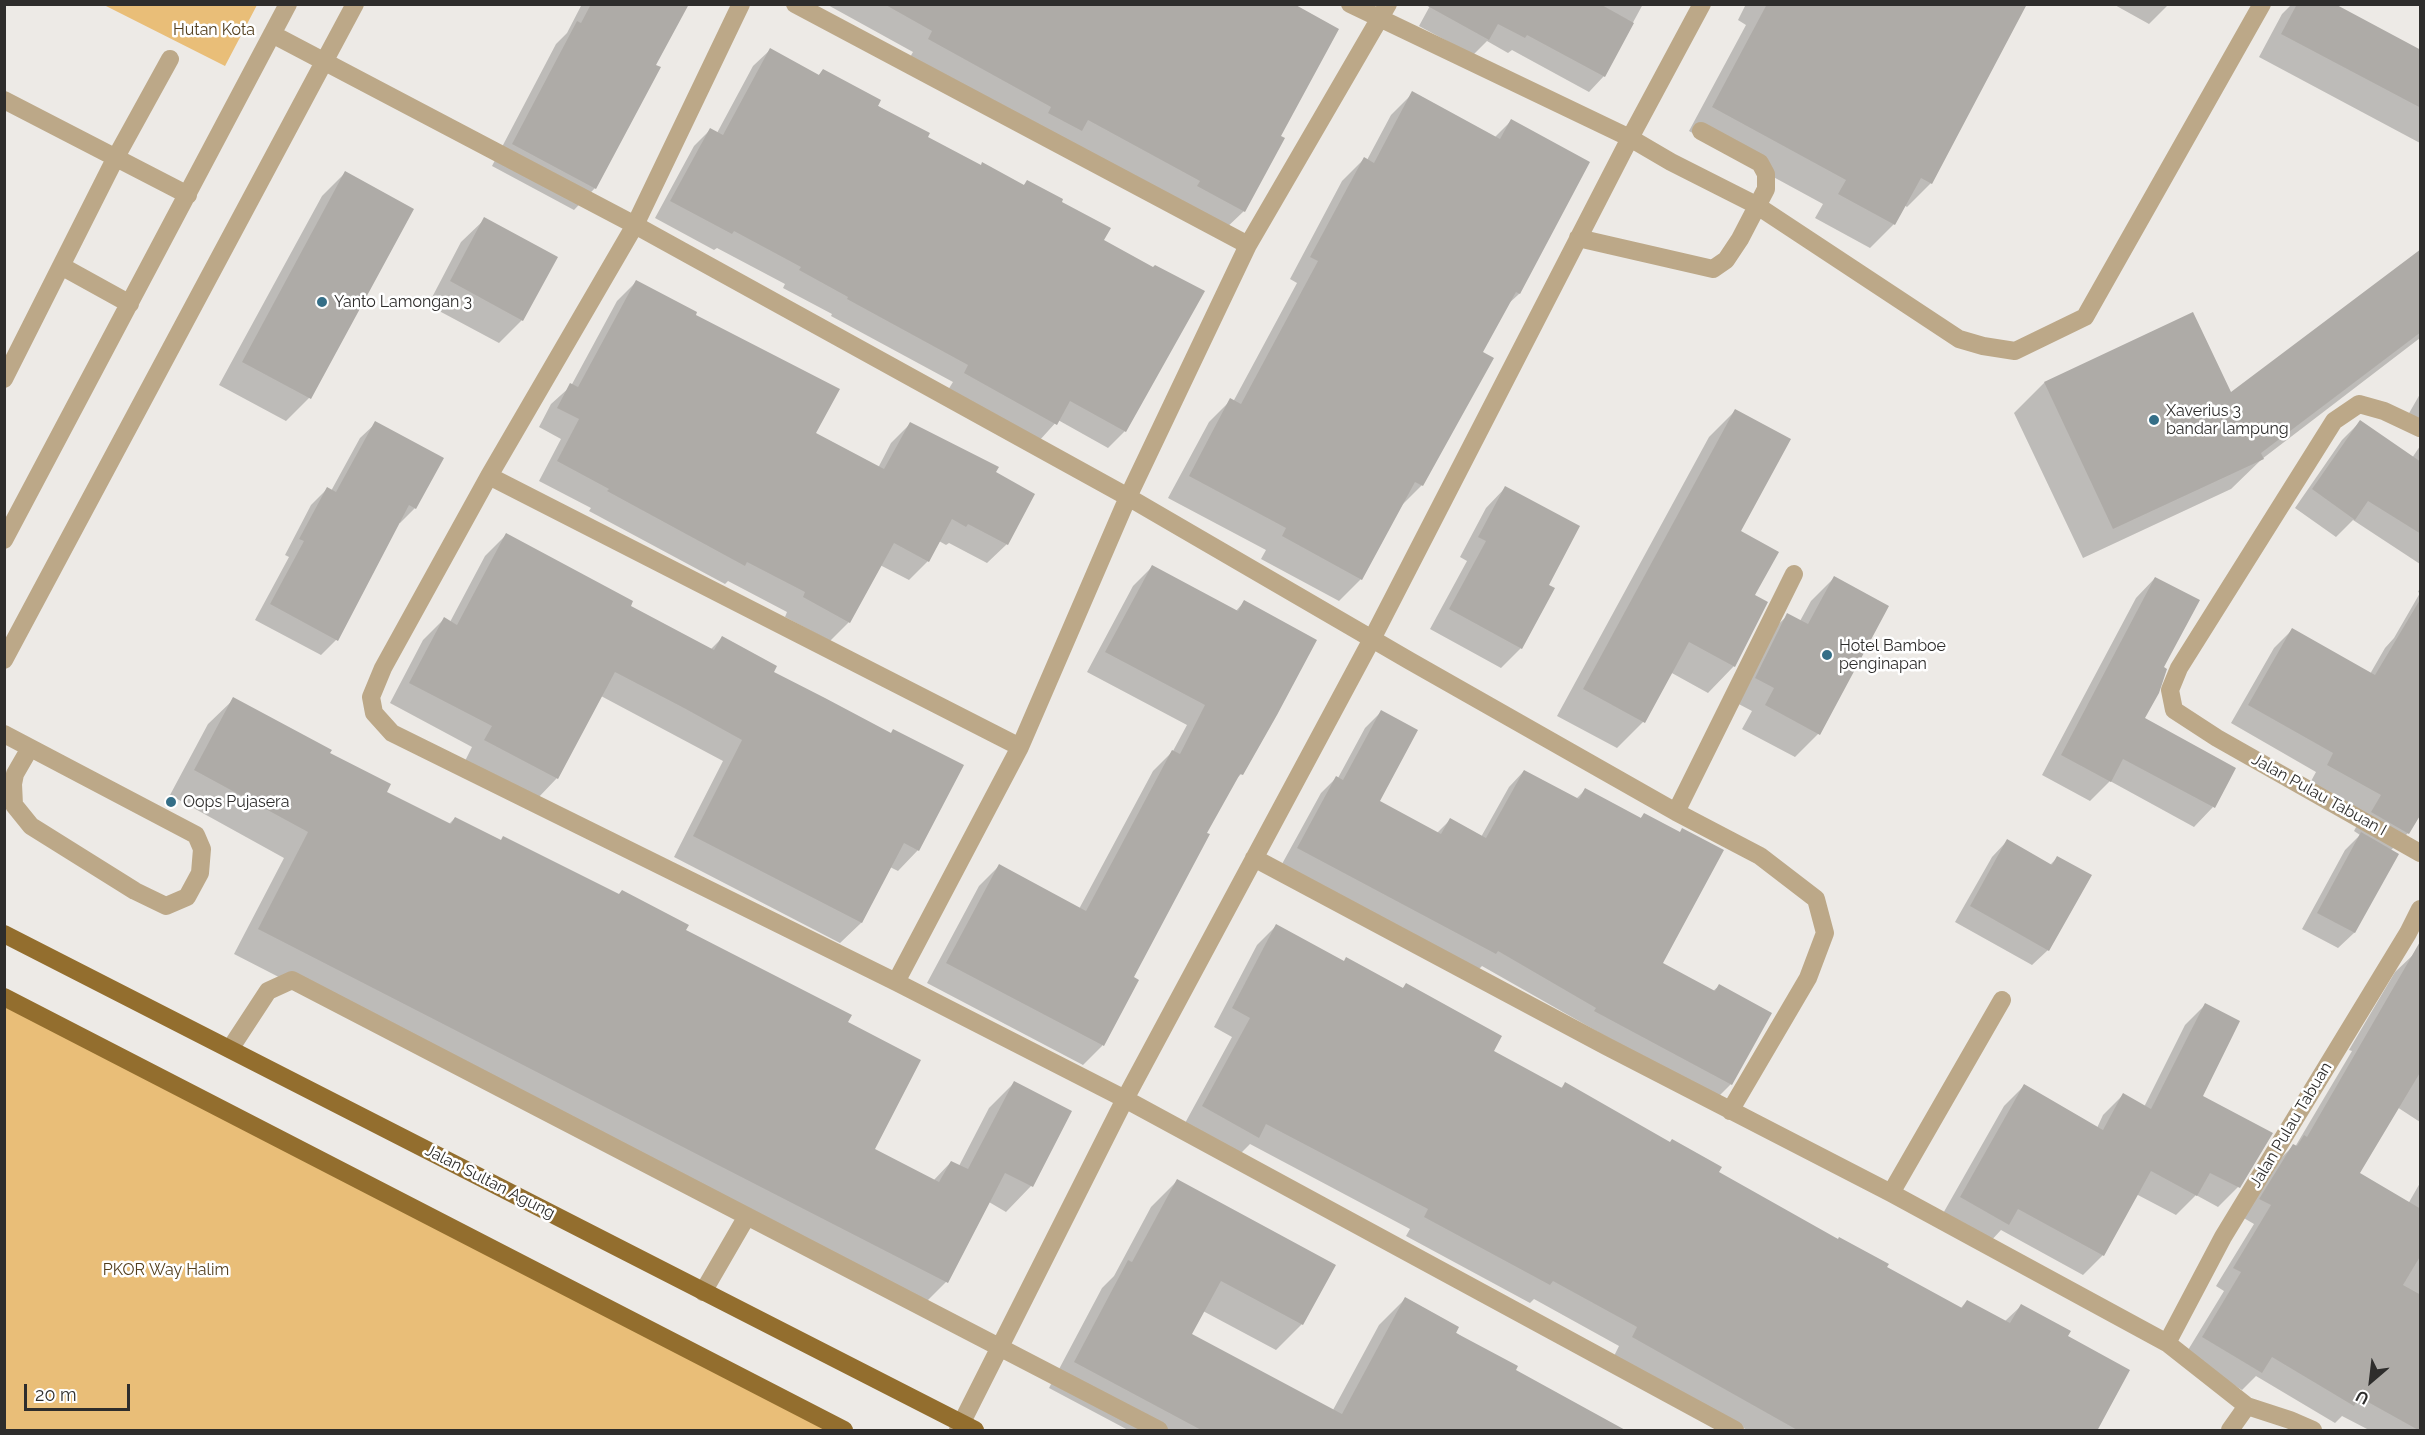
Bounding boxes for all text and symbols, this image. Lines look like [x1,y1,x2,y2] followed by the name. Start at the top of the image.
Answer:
[173,20,255,40] park label: Hutan Kota
[334,292,472,312] place label: Yanto Lamongan 3
[315,295,329,309] marker: Yanto Lamongan 3
[2166,401,2289,439] place label: Xaverius 3 bandar lampung
[2147,413,2161,427] marker: Xaverius 3 bandar lampung
[1839,636,1946,674] place label: Hotel Bamboe penginapan
[1820,648,1834,662] marker: Hotel Bamboe penginapan
[2248,750,2390,840] street label: Jalan Pulau Tabuan I
[183,792,289,812] place label: Oops Pujasera
[164,795,178,809] marker: Oops Pujasera
[2246,1059,2336,1191] street label: Jalan Pulau Tabuan
[422,1141,558,1223] street label: Jalan Sultan Agung
[103,1260,229,1280] park label: PKOR Way Halim
[2341,1351,2401,1411] north arrow
[27,1372,134,1410] scale bar
[35,1384,77,1405] text: 20 m
[2353,1386,2372,1409] text: U

